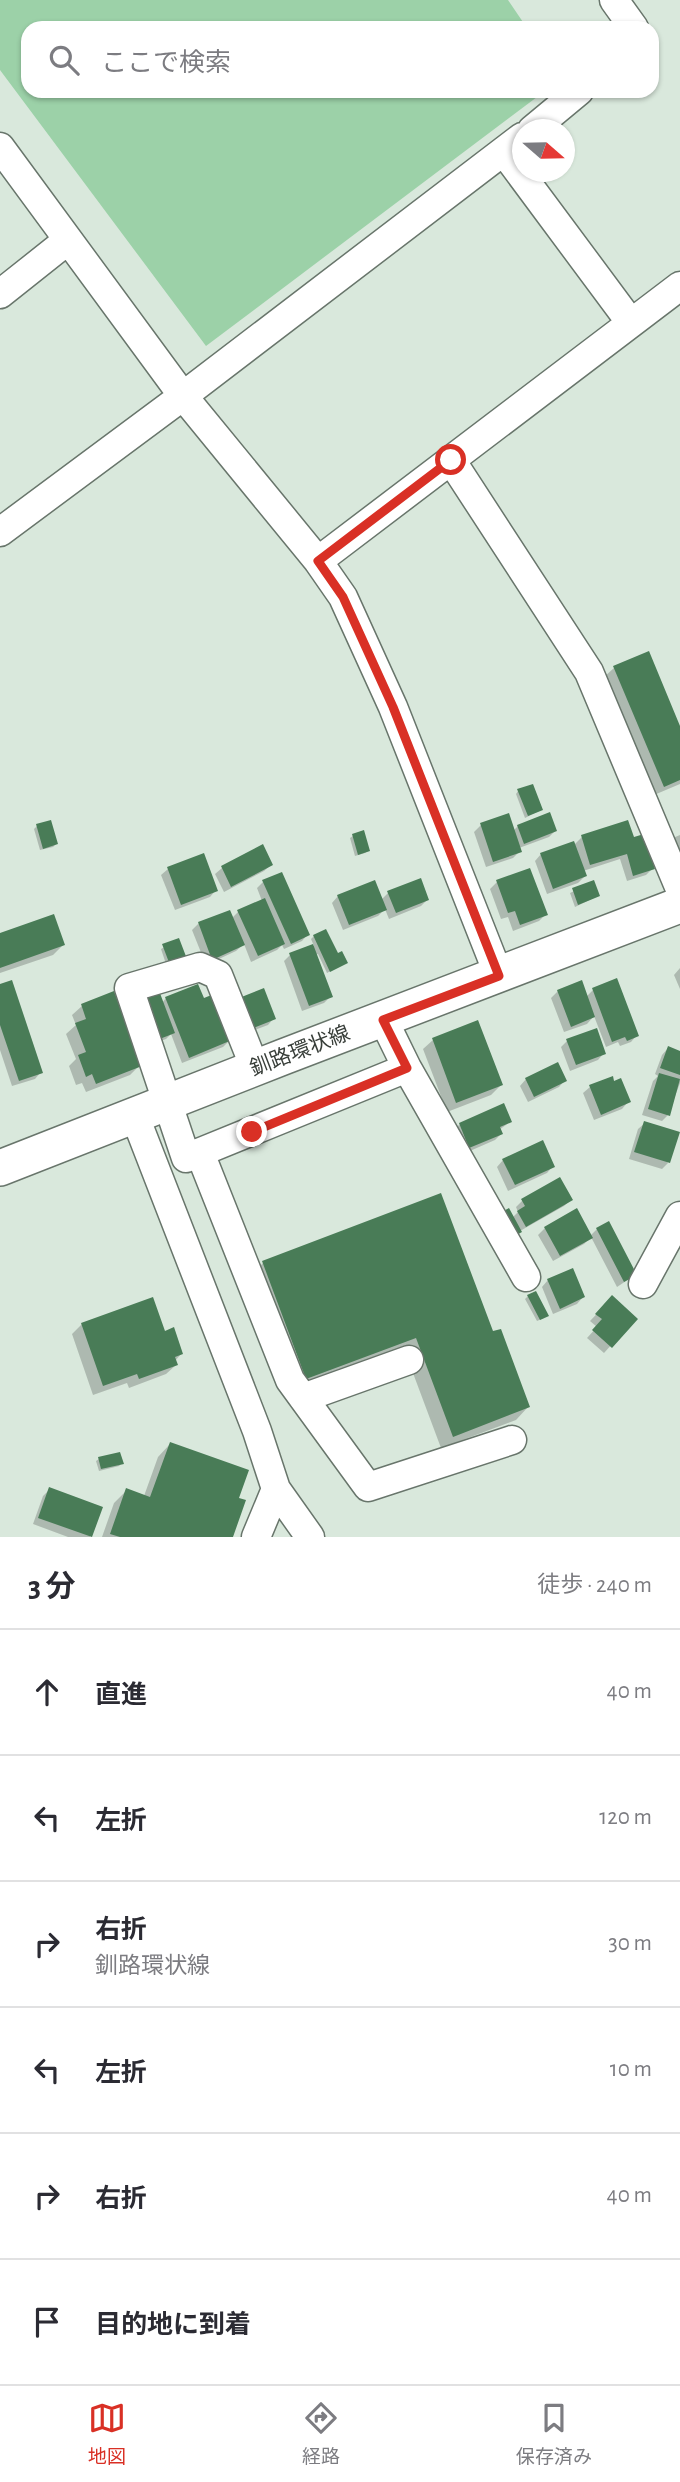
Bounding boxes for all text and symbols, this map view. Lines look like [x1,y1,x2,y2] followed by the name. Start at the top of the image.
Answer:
[21,21,659,98] search box
[45,41,83,79] icon: search
[101,50,231,76] text: ここで検索
[512,119,575,182] north arrow
[435,444,466,475] route start
[247,1021,353,1080] street label: 釧路環状線
[236,1116,267,1147] route end
[28,1572,75,1602] text: 3 分
[537,1574,652,1597] text: 徒歩 · 240 m
[28,1673,66,1711] icon: ahead
[607,1680,652,1703] text: 40 m
[95,1682,147,1708] text: 直進
[28,1799,66,1837] icon: left
[599,1806,652,1829] text: 120 m
[95,1808,147,1834] text: 左折
[95,1917,147,1943] text: 右折
[28,1925,66,1963] icon: right
[608,1932,652,1955] text: 30 m
[95,1955,210,1978] text: 釧路環状線
[28,2051,66,2089] icon: left
[610,2058,652,2081] text: 10 m
[95,2060,147,2086] text: 左折
[28,2177,66,2215] icon: right
[607,2184,652,2207] text: 40 m
[95,2186,147,2212] text: 右折
[28,2303,66,2341] icon: arrive
[95,2312,251,2338] text: 目的地に到着
[88,2399,126,2469] tab: 地図
[302,2399,340,2469] tab: 経路
[516,2399,592,2469] tab: 保存済み

